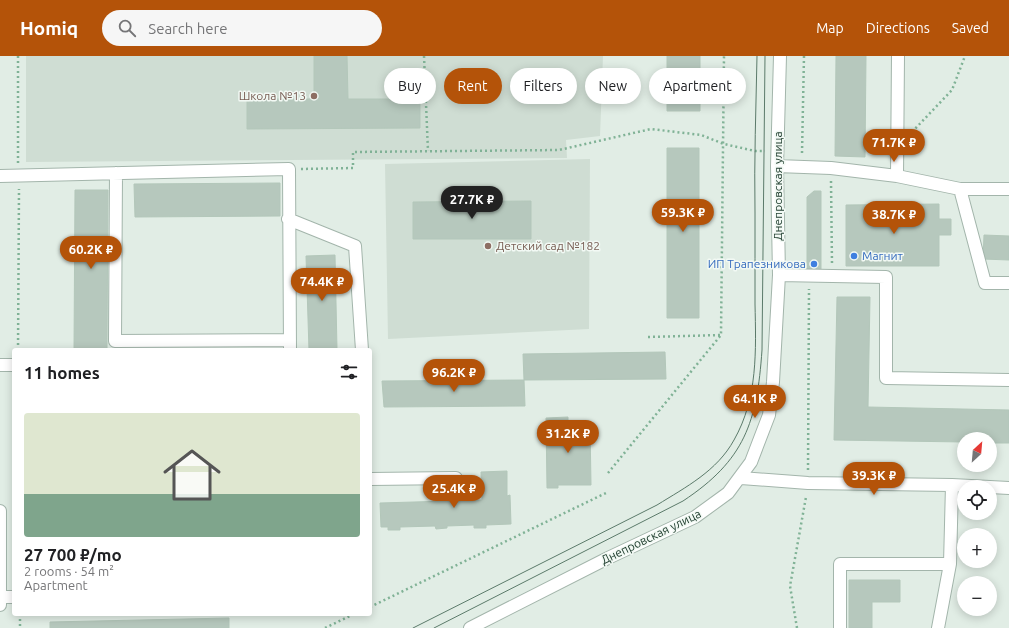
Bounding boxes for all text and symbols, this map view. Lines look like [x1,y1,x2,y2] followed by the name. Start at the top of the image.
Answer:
[102,10,382,46] search box
[20,17,78,39] text: Homiq
[116,17,138,39] icon: search
[148,20,228,37] text: Search here
[816,20,844,36] text: Map
[866,20,930,36] text: Directions
[952,20,989,36] text: Saved
[384,68,436,104] chip: Buy
[444,68,502,104] chip: Rent
[510,68,577,104] chip: Filters
[585,68,641,104] chip: New
[649,68,746,104] chip: Apartment
[239,89,306,102] place label: Школа №13
[309,91,319,101] marker: Школа №13
[857,129,931,163] pin: 71.7K ₽
[771,131,784,241] street label: Днепровская улица
[872,135,916,149] text: 71.7K ₽
[435,186,509,220] pin: 27.7K ₽
[450,192,494,206] text: 27.7K ₽
[646,199,720,233] pin: 59.3K ₽
[857,201,931,235] pin: 38.7K ₽
[661,205,705,219] text: 59.3K ₽
[872,207,916,221] text: 38.7K ₽
[54,236,128,270] pin: 60.2K ₽
[496,239,600,252] place label: Детский сад №182
[483,241,493,251] marker: Детский сад №182
[69,242,113,256] text: 60.2K ₽
[862,249,904,262] place label: Магнит
[849,251,859,261] marker: Магнит
[708,257,806,270] place label: ИП Трапезникова
[809,259,819,269] marker: ИП Трапезникова
[285,268,359,302] pin: 74.4K ₽
[300,274,344,288] text: 74.4K ₽
[417,359,491,393] pin: 96.2K ₽
[338,361,360,383] icon: filters
[24,363,100,382] text: 11 homes
[432,365,476,379] text: 96.2K ₽
[718,385,792,419] pin: 64.1K ₽
[733,391,777,405] text: 64.1K ₽
[531,420,605,454] pin: 31.2K ₽
[546,426,590,440] text: 31.2K ₽
[957,432,997,472] north arrow
[957,432,997,616] map controls
[156,439,228,511] icon: home
[837,462,911,496] pin: 39.3K ₽
[852,468,896,482] text: 39.3K ₽
[417,475,491,509] pin: 25.4K ₽
[957,480,997,520] button: locate
[432,481,476,495] text: 25.4K ₽
[599,507,703,566] street label: Днепровская улица
[957,528,997,568] button: +
[24,545,122,564] text: 27 700 ₽/mo
[24,564,114,578] text: 2 rooms · 54 m²
[957,576,997,616] button: −
[24,578,88,592] text: Apartment

